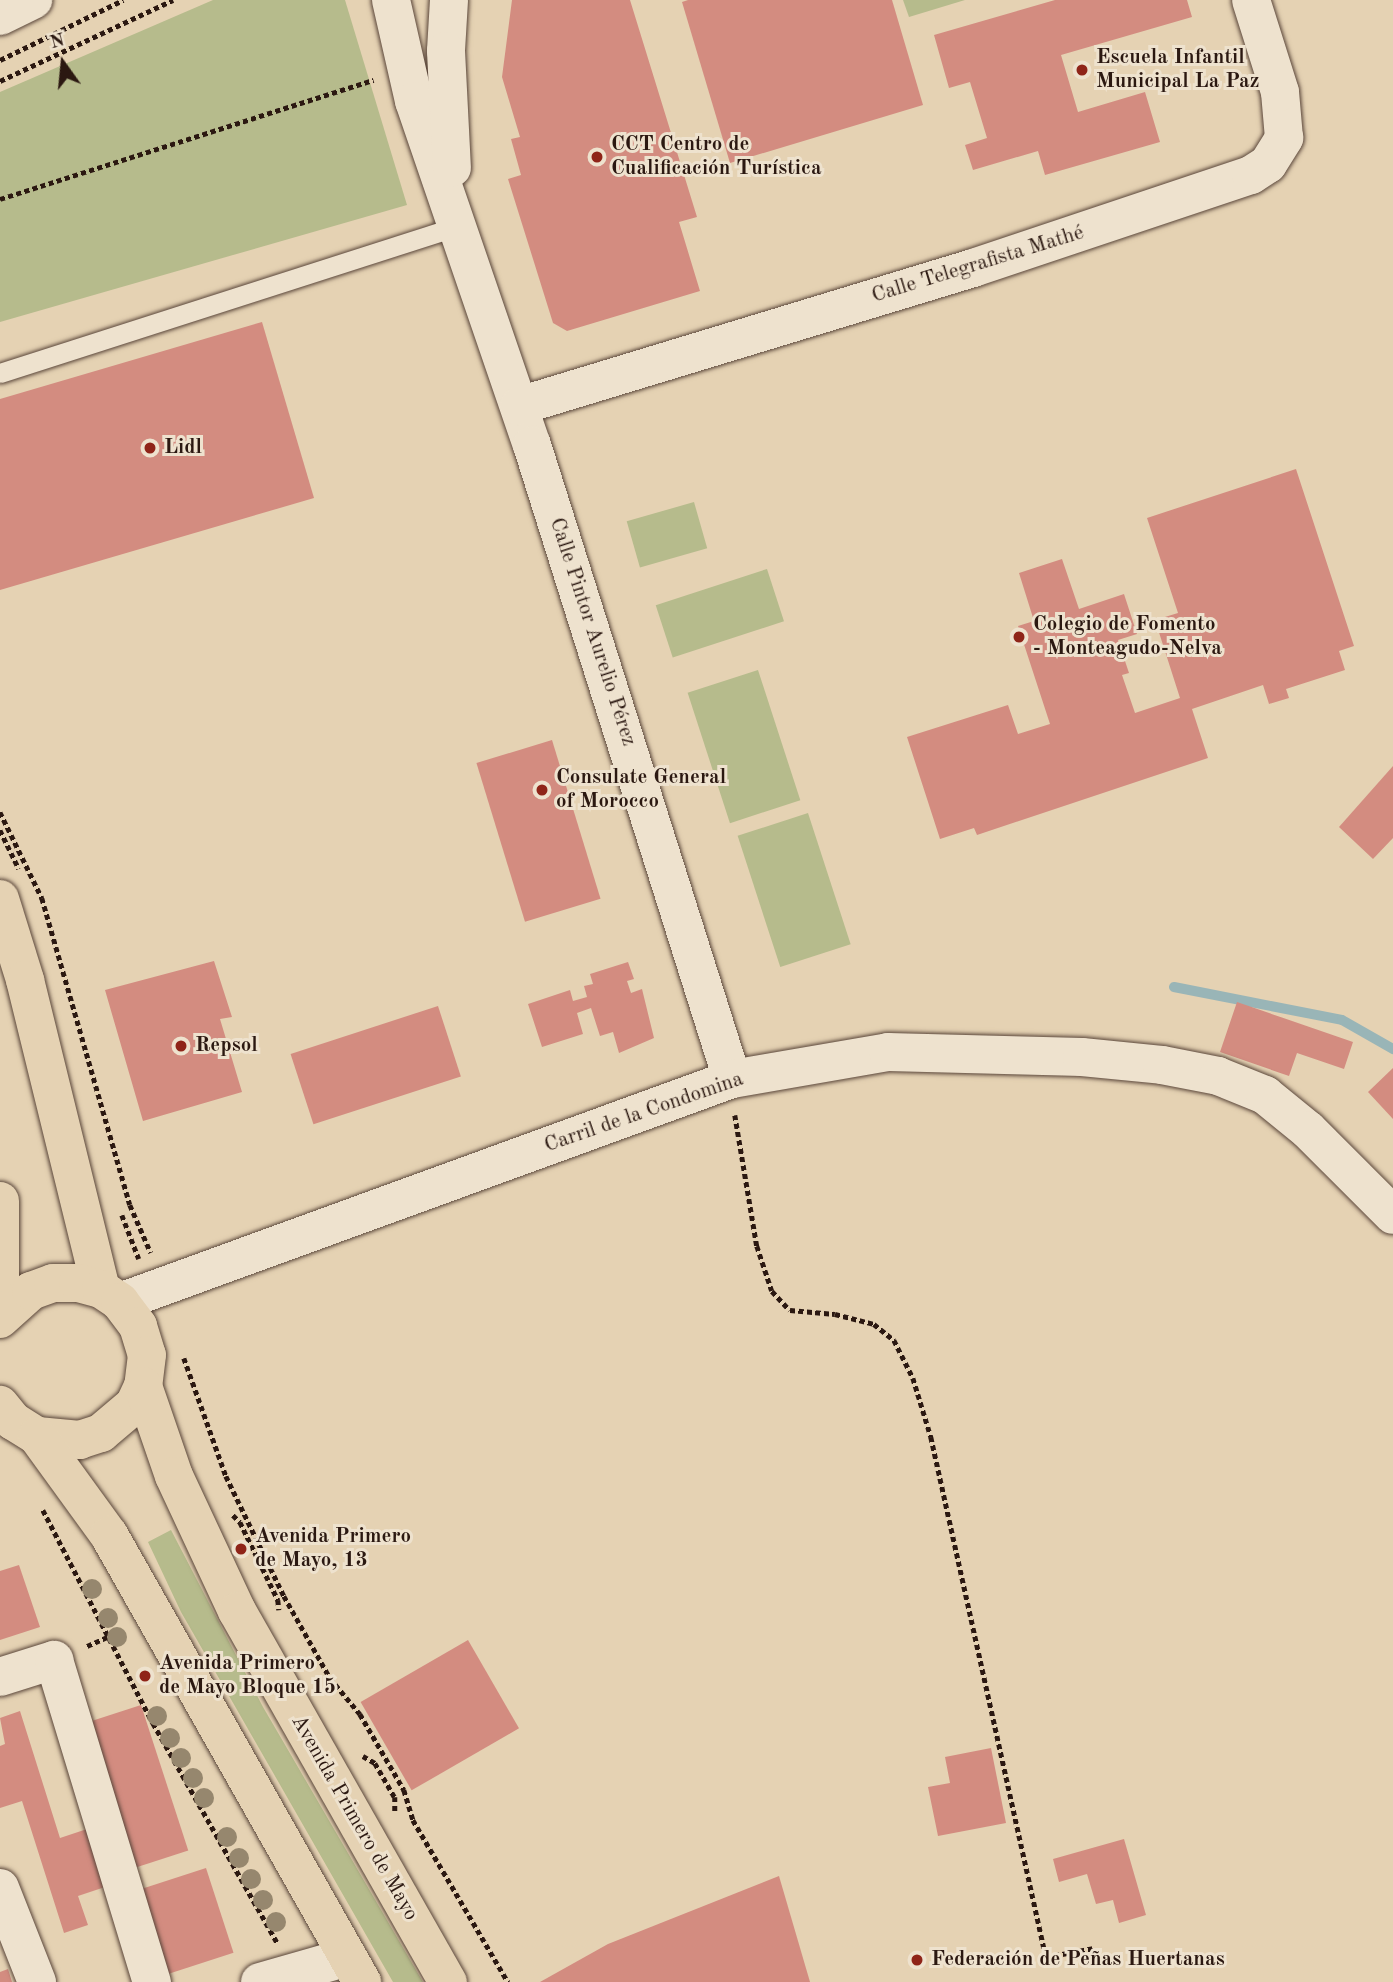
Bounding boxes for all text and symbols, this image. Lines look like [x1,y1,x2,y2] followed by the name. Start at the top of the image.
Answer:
[28,28,98,98] north arrow
[48,31,67,53] text: N
[1096,45,1259,95] place label: Escuela Infantil Municipal La Paz
[1074,62,1090,78] marker: Escuela Infantil Municipal La Paz
[611,132,822,182] place label: CCT Centro de Cualificación Turística
[589,149,605,165] marker: CCT Centro de Cualificación Turística
[869,221,1087,309] street label: Calle Telegrafista Mathé
[164,435,202,461] place label: Lidl
[142,440,158,456] marker: Lidl
[543,515,641,749] street label: Calle Pintor Aurelio Pérez
[1033,612,1222,662] place label: Colegio de Fomento - Monteagudo-Nelva
[1011,629,1027,645] marker: Colegio de Fomento - Monteagudo-Nelva
[556,765,726,815] place label: Consulate General of Morocco
[534,782,550,798] marker: Consulate General of Morocco
[195,1033,258,1059] place label: Repsol
[173,1038,189,1054] marker: Repsol
[541,1067,747,1159] street label: Carril de la Condomina
[255,1524,411,1574] place label: Avenida Primero de Mayo, 13
[233,1541,249,1557] marker: Avenida Primero de Mayo, 13
[159,1651,336,1701] place label: Avenida Primero de Mayo Bloque 15
[137,1668,153,1684] marker: Avenida Primero de Mayo Bloque 15
[285,1711,423,1925] street label: Avenida Primero de Mayo
[931,1947,1225,1973] place label: Federación de Peñas Huertanas
[909,1952,925,1968] marker: Federación de Peñas Huertanas

